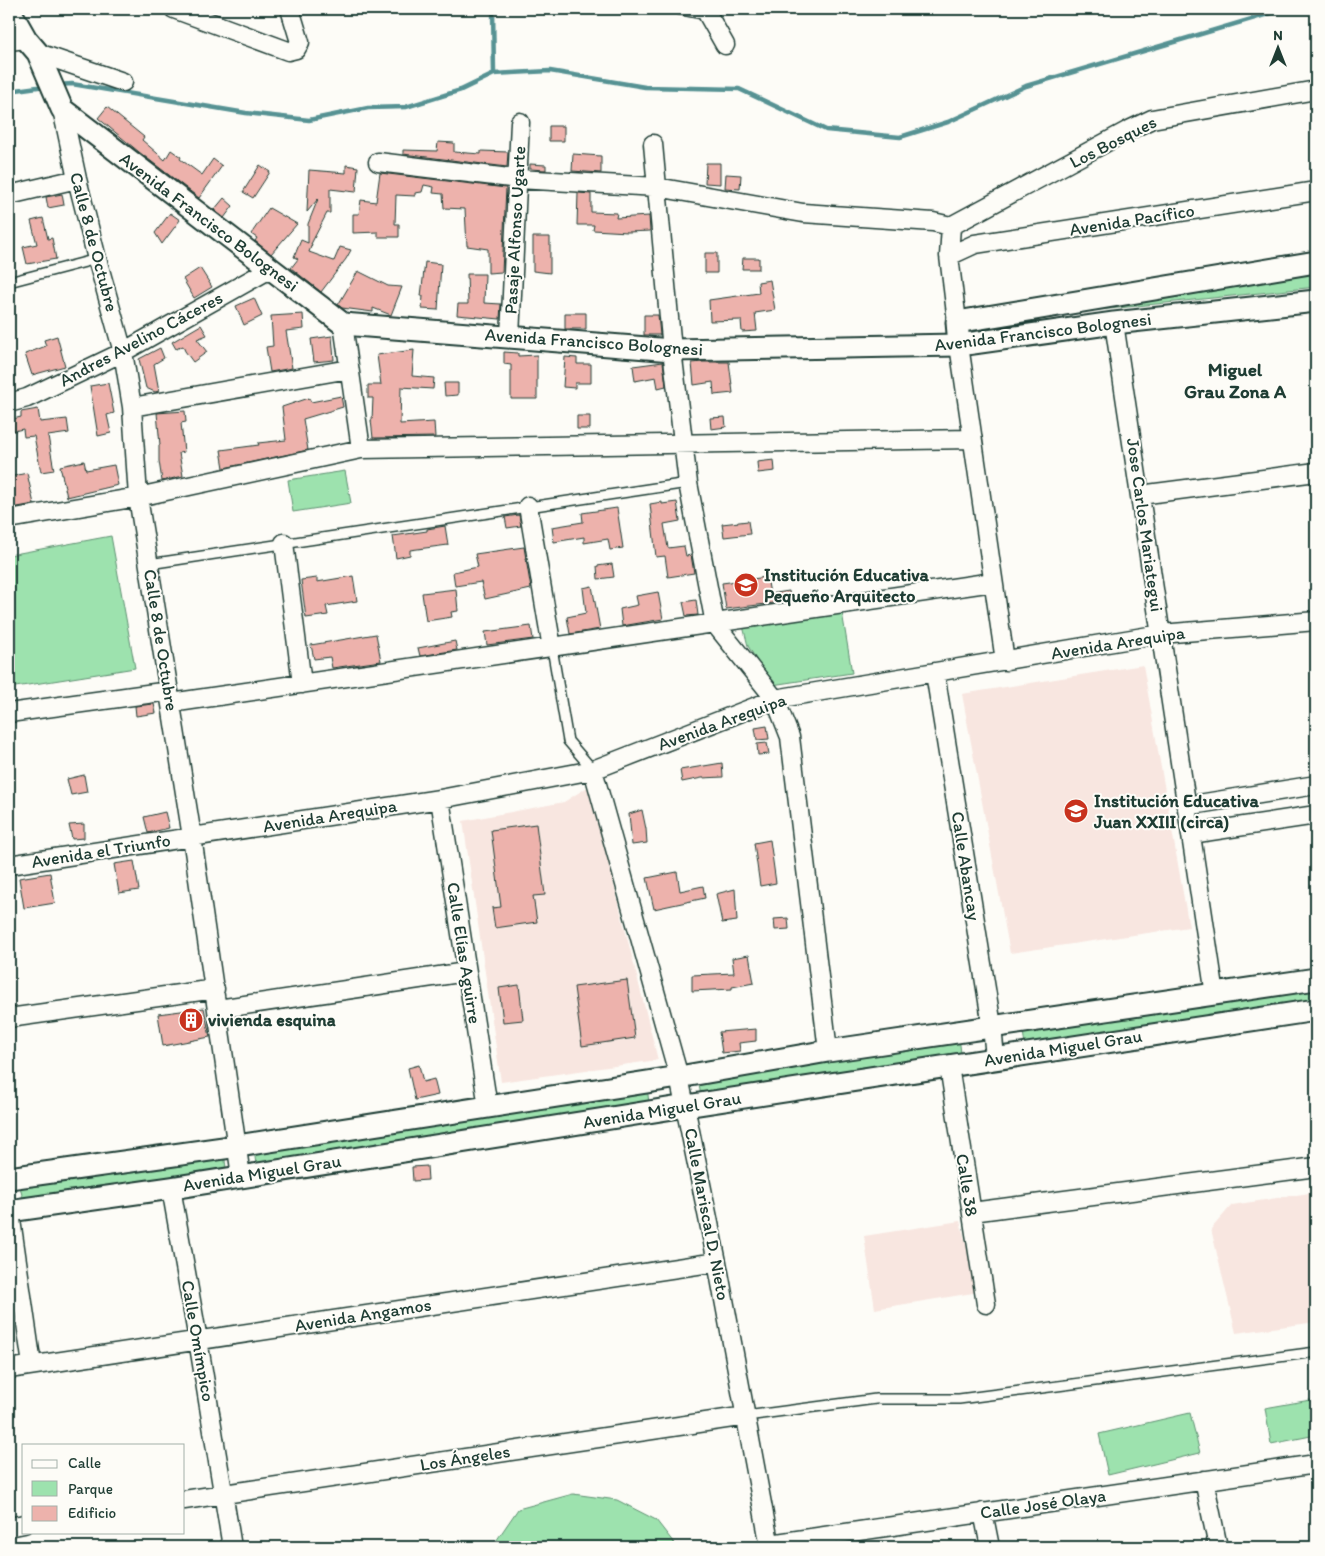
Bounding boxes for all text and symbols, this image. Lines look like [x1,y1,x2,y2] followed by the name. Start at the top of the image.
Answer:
[1252,22,1302,72] north arrow
[1273,27,1283,44] text: N
[1066,111,1160,173] street label: Los Bosques
[500,145,530,315] street label: Pasaje Alfonso Ugarte
[115,147,303,297] street label: Avenida Francisco Bolognesi
[65,170,123,314] street label: Calle 8 de Octubre
[1068,199,1196,241] street label: Avenida Pacífico
[55,287,227,391] street label: Andres Avelino Cáceres
[933,308,1153,356] street label: Avenida Francisco Bolognesi
[484,323,704,361] street label: Avenida Francisco Bolognesi
[1184,358,1287,403] district label: Miguel Grau Zona A
[1122,437,1168,613] street label: Jose Carlos Mariategui
[764,564,930,607] place label: Institución Educativa Pequeño Arquitecto
[139,567,183,713] street label: Calle 8 de Octubre
[733,572,759,598] school or university icon: Institución Educativa Pequeño Arquitecto
[1049,621,1187,664] street label: Avenida Arequipa
[655,688,790,755] street label: Avenida Arequipa
[1093,790,1260,833] place label: Institución Educativa Juan XXIII (circa)
[261,794,399,837] street label: Avenida Arequipa
[1063,798,1089,824] school or university icon: Institución Educativa Juan XXIII (circa)
[947,810,986,923] street label: Calle Abancay
[30,829,172,873] street label: Avenida el Triunfo
[442,881,486,1025] street label: Calle Elías Aguirre
[178,1007,204,1033] building icon: vivienda esquina
[208,1009,336,1031] place label: vivienda esquina
[982,1025,1144,1071] street label: Avenida Miguel Grau
[581,1087,743,1133] street label: Avenida Miguel Grau
[679,1126,735,1302] street label: Calle Mariscal D. Nieto
[181,1150,343,1196] street label: Avenida Miguel Grau
[951,1152,983,1218] street label: Calle 38
[177,1279,219,1403] street label: Calle Omímpico
[293,1293,433,1337] street label: Avenida Angamos
[418,1440,512,1476] street label: Los Ángeles
[22,1444,185,1534] legend
[68,1454,101,1472] text: Calle
[68,1480,113,1498] text: Parque
[979,1484,1107,1524] street label: Calle José Olaya
[68,1504,116,1522] text: Edificio

